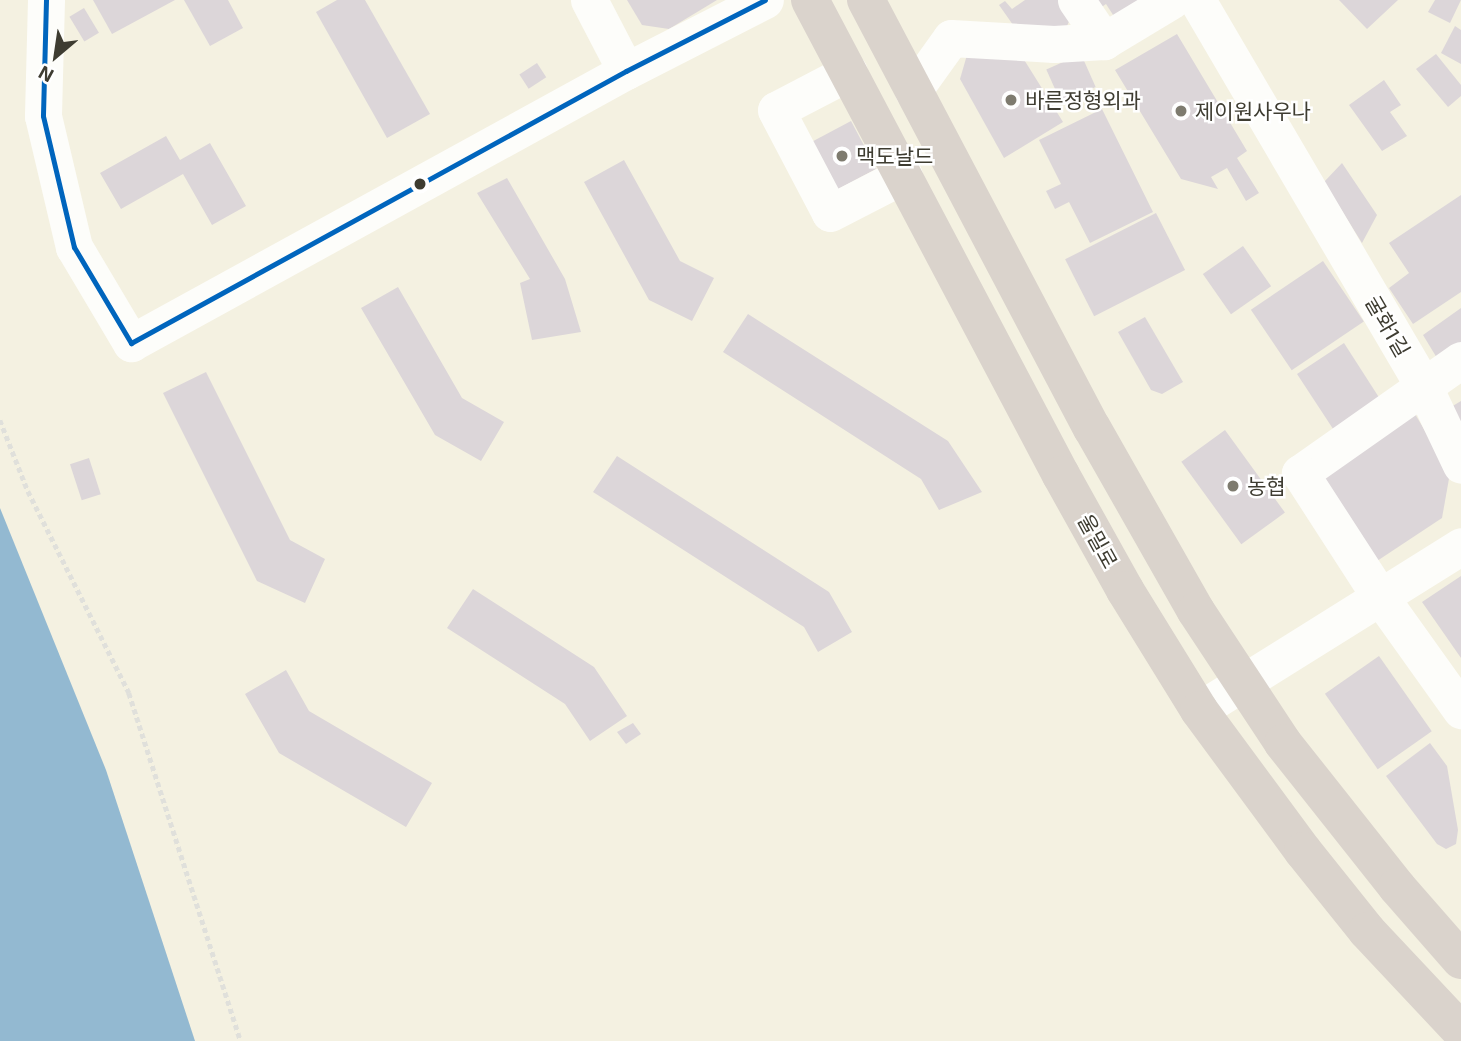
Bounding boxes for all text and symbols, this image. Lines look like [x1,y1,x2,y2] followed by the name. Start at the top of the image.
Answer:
[21,21,91,91] north arrow
[34,61,57,88] text: N
[1025,87,1141,113] place label: 바른정형외과
[1003,92,1019,108] marker: 바른정형외과
[1195,98,1311,124] place label: 제이원사우나
[1173,103,1189,119] marker: 제이원사우나
[856,143,933,169] place label: 맥도날드
[834,148,850,164] marker: 맥도날드
[413,177,427,191] unlabelled marker
[1361,291,1415,361] street label: 굴화1길
[1247,473,1286,499] place label: 농협
[1225,478,1241,494] marker: 농협
[1073,510,1123,572] street label: 울밀로

